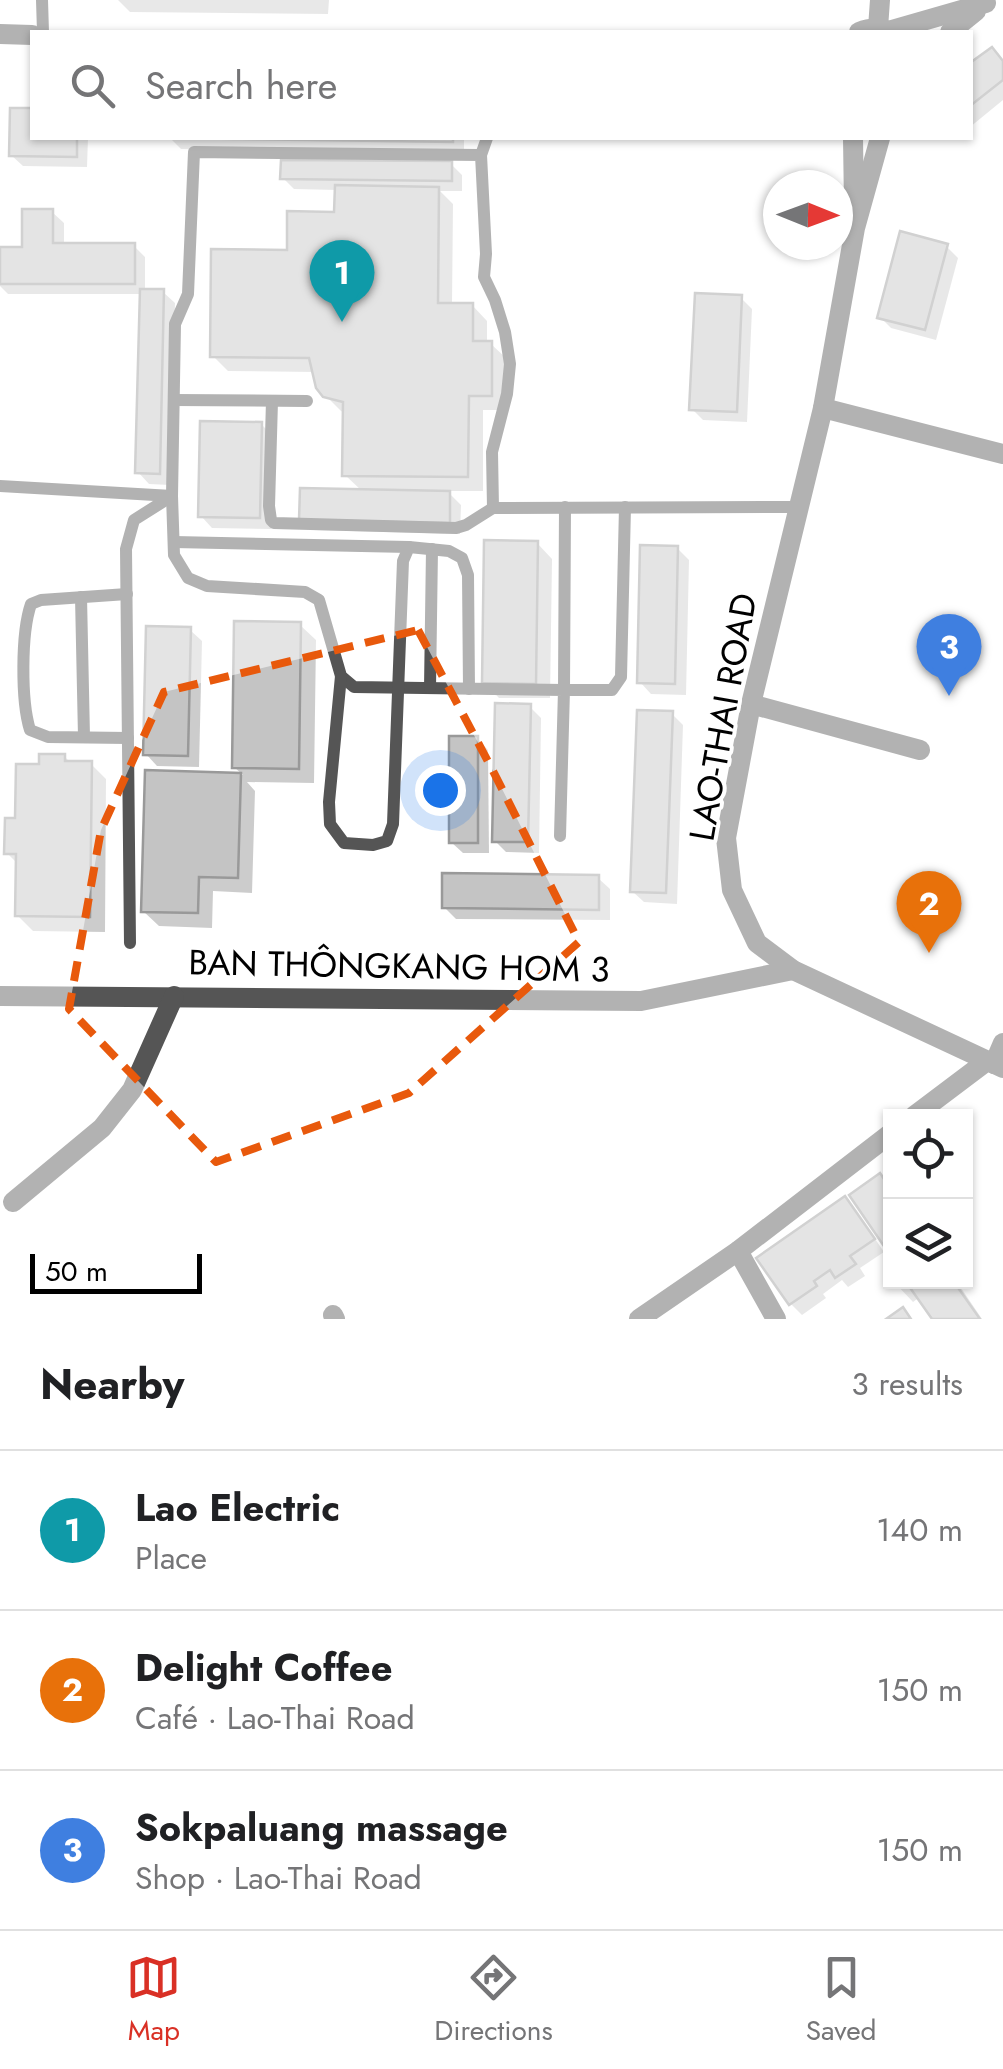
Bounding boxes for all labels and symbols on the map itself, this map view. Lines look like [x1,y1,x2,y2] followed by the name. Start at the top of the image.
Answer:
[763,170,853,260] north arrow
[310,240,374,322] pin: 1
[677,589,769,845] street label: LAO-THAI ROAD
[916,614,982,696] pin: 3
[415,765,466,816] your location
[896,870,962,953] pin: 2
[188,937,610,995] street label: BAN THÔNGKANG HOM 3
[30,1249,202,1294] scale bar

